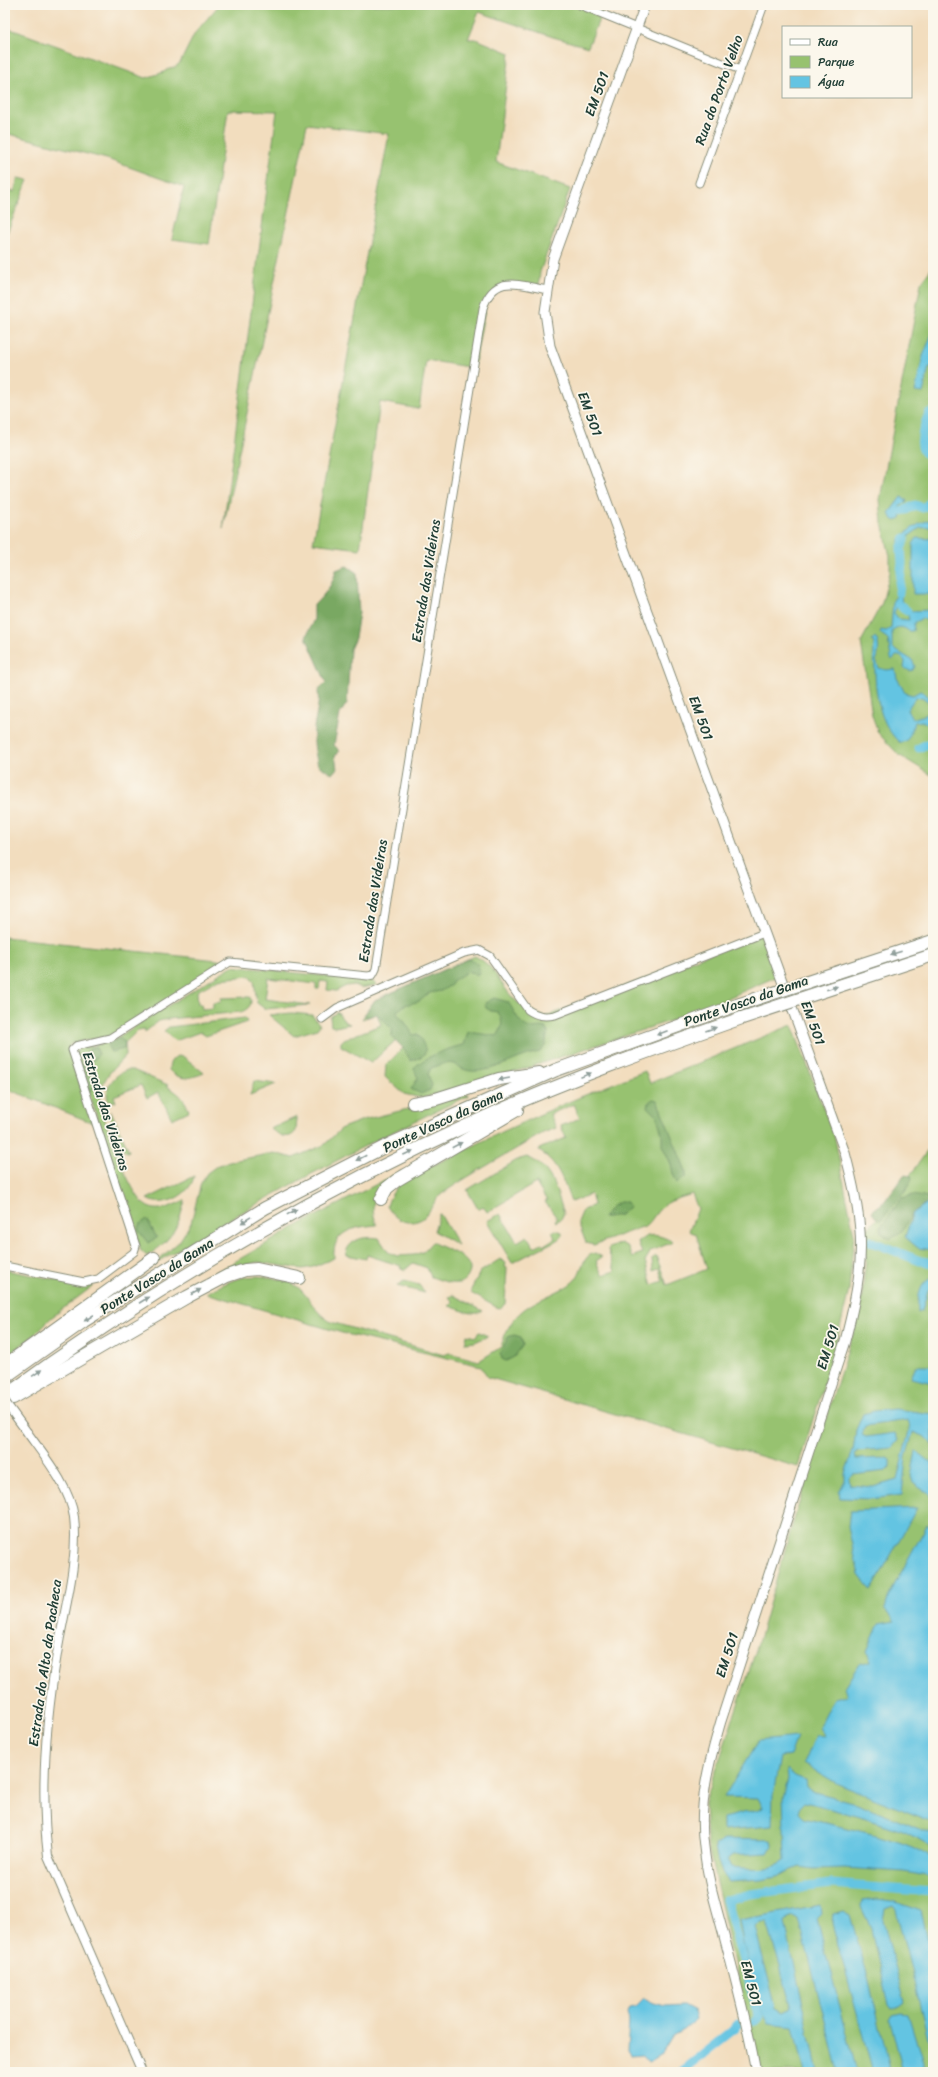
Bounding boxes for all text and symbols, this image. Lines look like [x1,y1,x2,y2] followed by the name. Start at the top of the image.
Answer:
[782,26,912,98] legend
[687,31,751,149] street label: Rua do Porto Velho
[818,31,839,53] text: Rua
[818,51,855,73] text: Parque
[577,68,617,120] street label: EM 501
[817,71,845,93] text: Água
[570,388,610,440] street label: EM 501
[404,518,448,644] street label: Estrada das Videiras
[681,692,721,744] street label: EM 501
[351,838,395,964] street label: Estrada das Videiras
[890,950,902,956] one-way arrow
[680,968,812,1034] street label: Ponte Vasco da Gama
[826,984,838,990] one-way arrow
[793,997,833,1049] street label: EM 501
[706,1025,718,1031] one-way arrow
[655,1031,667,1037] one-way arrow
[75,1048,137,1174] street label: Estrada das Videiras
[581,1071,593,1077] one-way arrow
[497,1076,510,1082] one-way arrow
[379,1082,507,1160] street label: Ponte Vasco da Gama
[451,1142,463,1149] one-way arrow
[402,1150,413,1156] one-way arrow
[355,1155,367,1162] one-way arrow
[286,1209,298,1216] one-way arrow
[241,1216,252,1223] one-way arrow
[95,1231,219,1321] street label: Ponte Vasco da Gama
[190,1289,202,1296] one-way arrow
[139,1296,149,1304] one-way arrow
[83,1315,95,1322] one-way arrow
[809,1321,847,1373] street label: EM 501
[31,1369,42,1377] one-way arrow
[21,1577,69,1748] street label: Estrada do Alto da Pacheca
[708,1629,746,1681] street label: EM 501
[733,1957,769,2009] street label: EM 501

